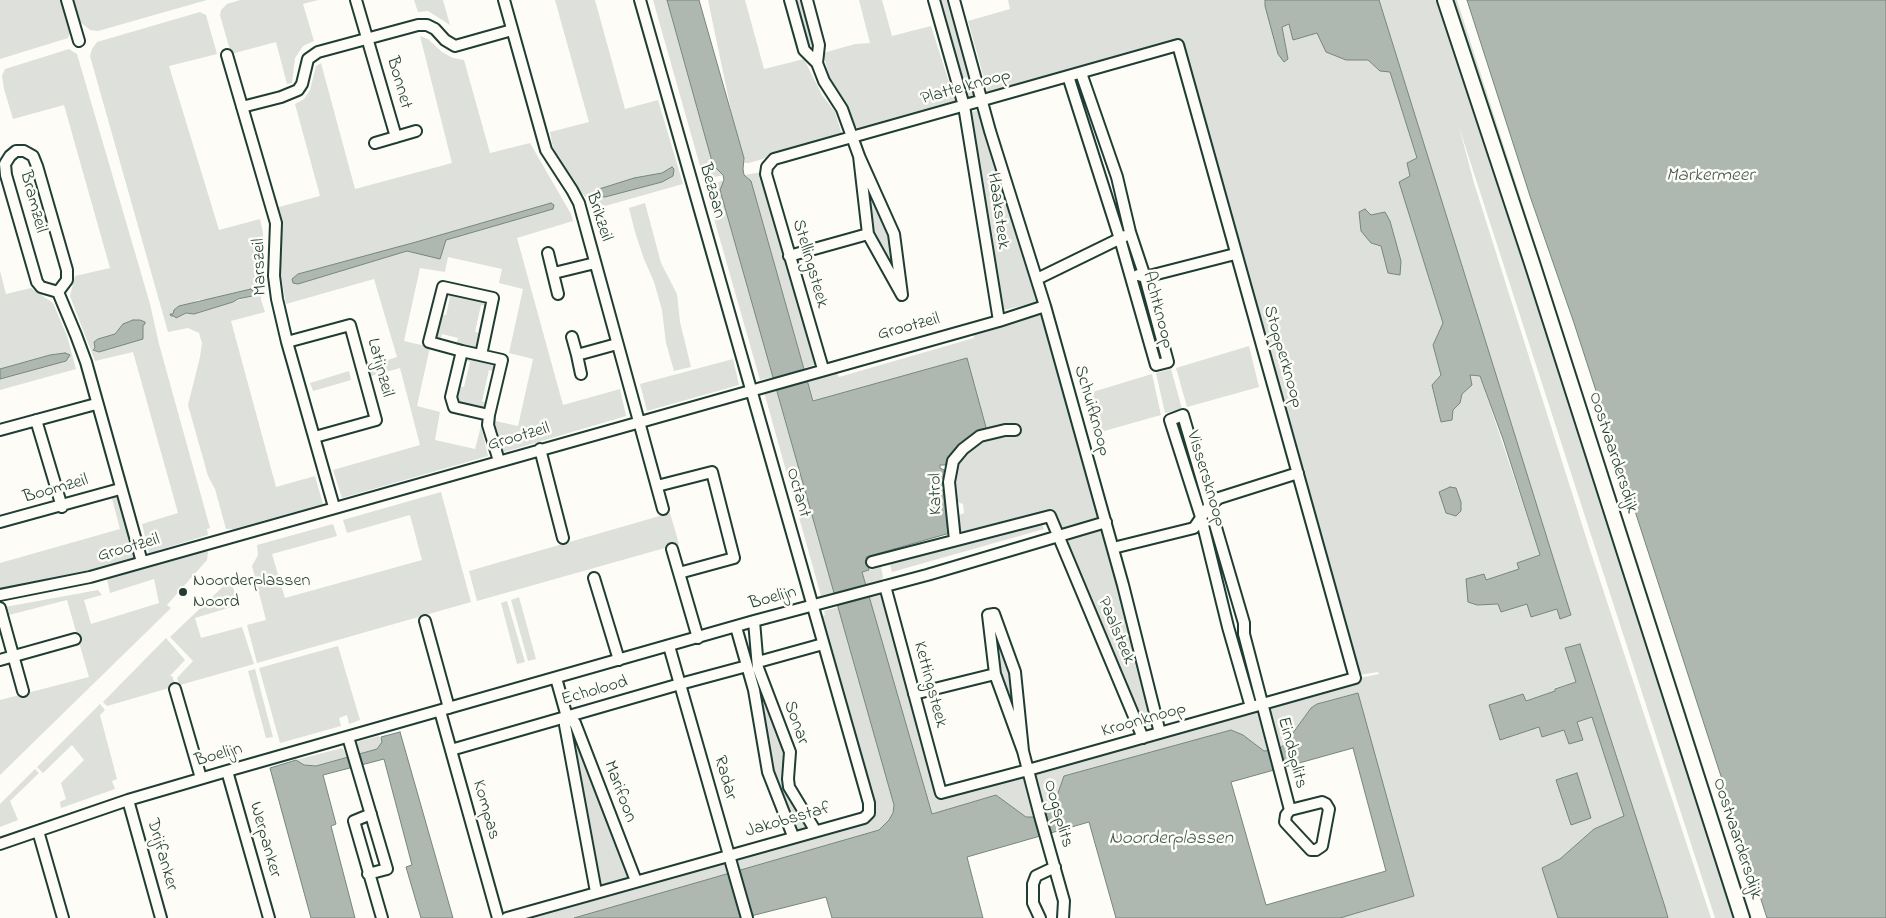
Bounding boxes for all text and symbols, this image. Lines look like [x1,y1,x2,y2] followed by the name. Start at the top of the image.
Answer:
[380,54,416,112] street label: Bonnet
[919,65,1013,111] street label: Platte knoop
[693,161,729,221] street label: Bezaan
[1666,166,1754,188] water label: Markermeer
[13,169,51,235] street label: Bramzeil
[981,171,1013,251] street label: Haaksteek
[580,190,616,244] street label: Brikzeil
[786,217,832,311] street label: Stellingsteek
[249,238,273,296] street label: Marszeil
[1136,269,1178,351] street label: Achtknoop
[1257,303,1307,411] street label: Stopperknoop
[876,309,942,347] street label: Grootzeil
[361,336,397,400] street label: Latijnzeil
[1068,363,1114,459] street label: Schuifknoop
[1582,390,1642,516] street label: Oostvaardersdijk
[486,419,552,457] street label: Grootzeil
[1180,429,1230,529] street label: Vissersknoop
[780,466,814,520] street label: Octant
[21,470,91,510] street label: Boomzeil
[926,473,948,515] street label: Katrol
[96,530,162,568] street label: Grootzeil
[193,571,310,614] place label: Noorderplassen Noord
[747,582,799,616] street label: Boelijn
[177,586,189,598] marker: Noorderplassen Noord
[1091,594,1139,668] street label: Paalsteek
[907,640,951,730] street label: Kettingsteek
[559,672,631,712] street label: Echolood
[777,698,813,748] street label: Sonar
[1099,699,1189,743] street label: Kroonknoop
[1271,715,1311,791] street label: Eindsplits
[193,739,245,773] street label: Boelijn
[707,753,741,803] street label: Radar
[597,758,641,826] street label: Marifoon
[1706,776,1766,902] street label: Oostvaardersdijk
[466,778,504,842] street label: Kompas
[1037,778,1077,850] street label: Oogsplits
[743,799,833,843] street label: Jakobsstaf
[243,800,285,880] street label: Werpanker
[140,816,182,894] street label: Drijfanker
[1109,829,1233,851] water label: Noorderplassen

